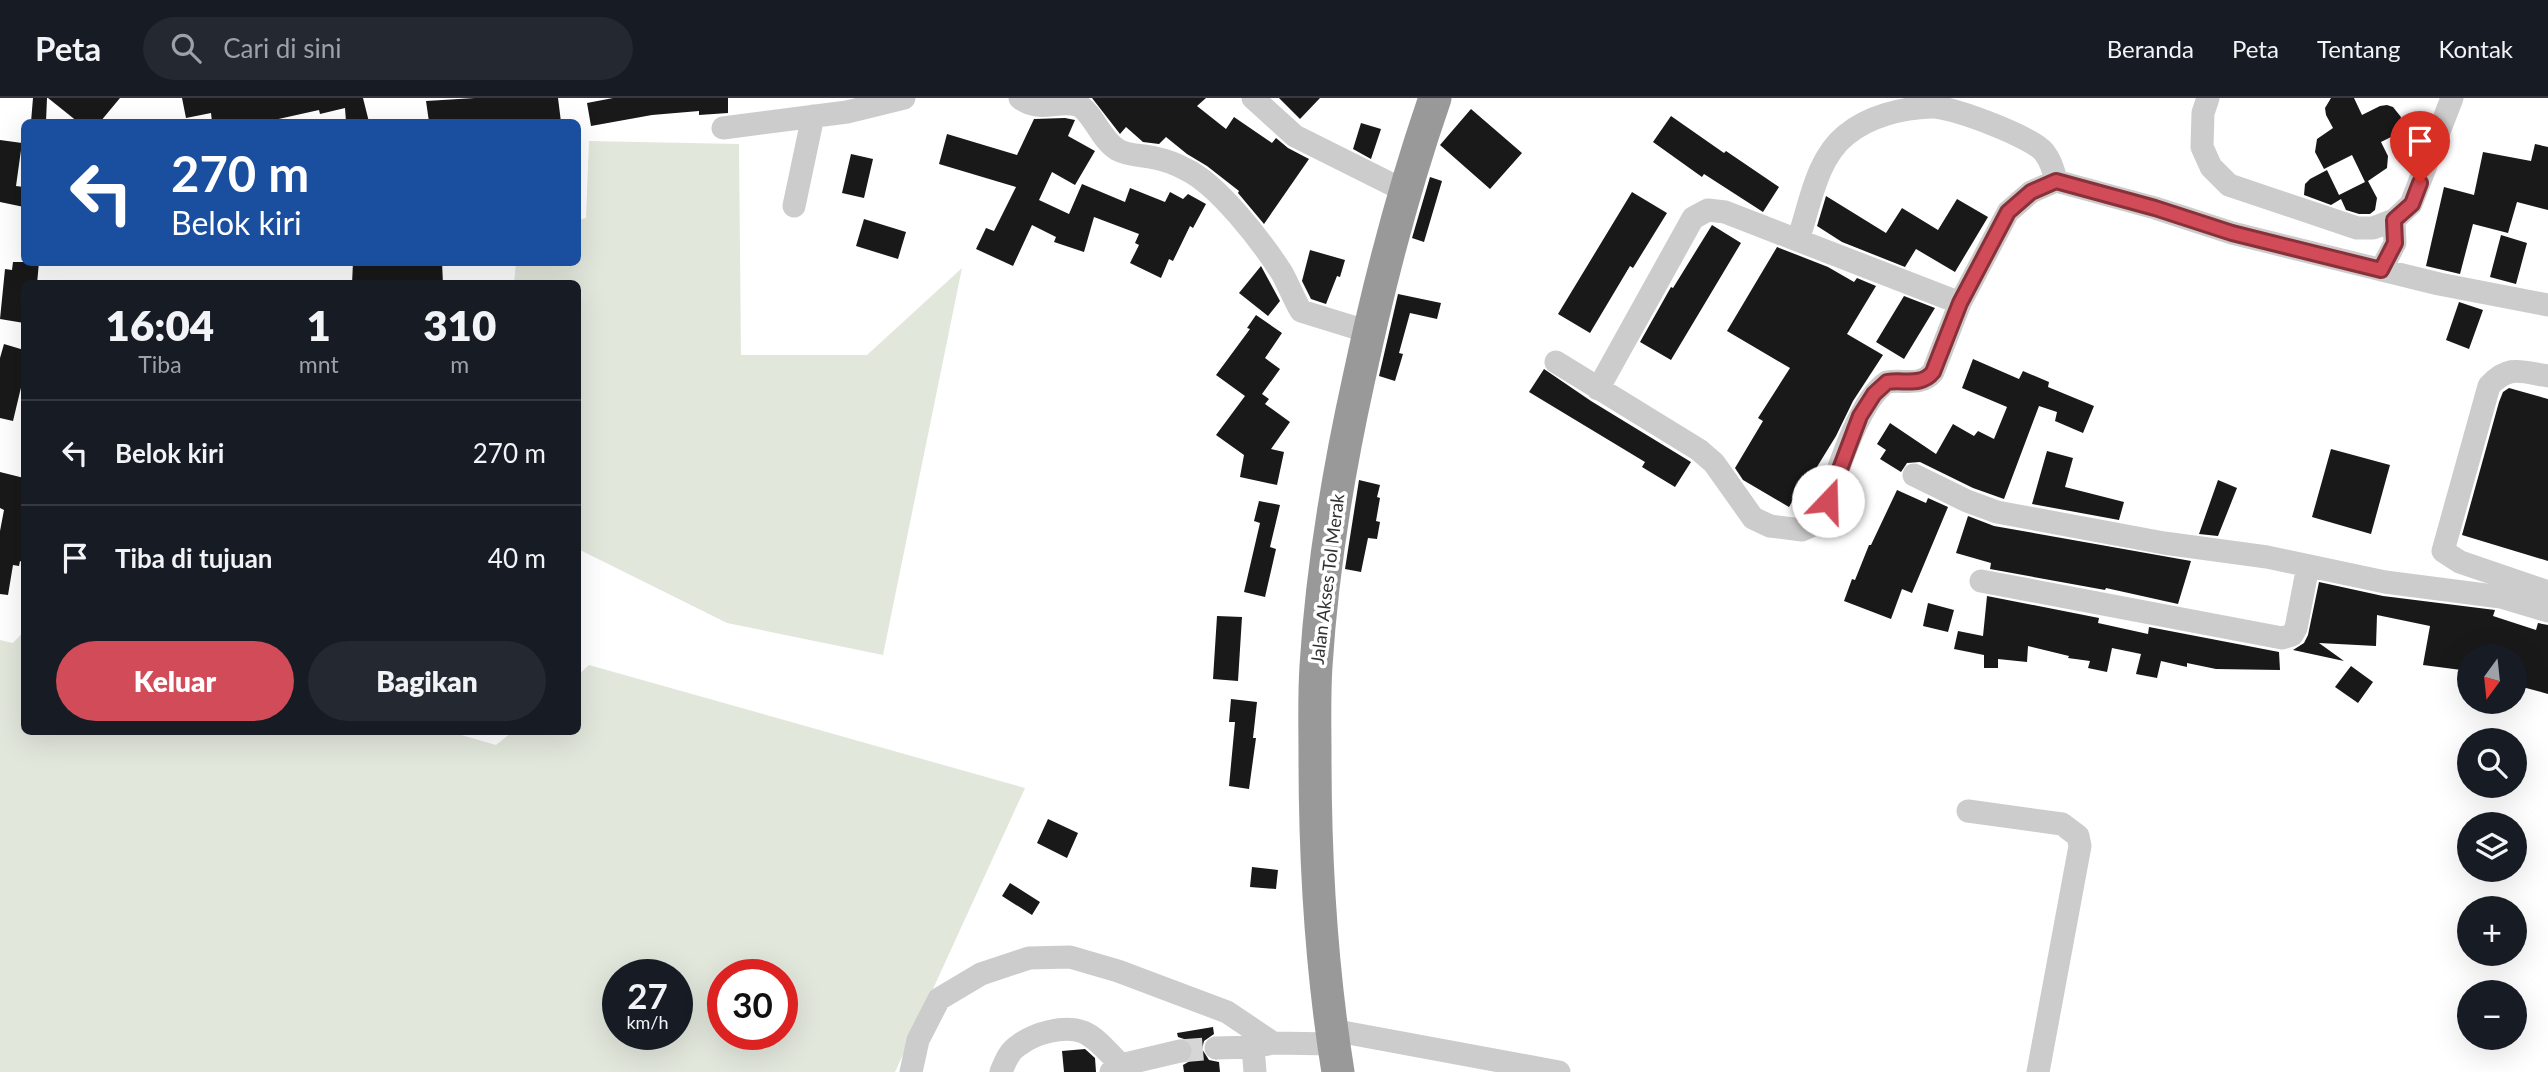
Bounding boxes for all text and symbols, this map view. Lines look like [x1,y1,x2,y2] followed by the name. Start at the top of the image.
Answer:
[143,17,633,80] search box
[35,28,101,68] text: Peta
[167,29,205,67] icon: search
[223,32,342,64] text: Cari di sini
[2107,34,2194,63] text: Beranda
[2232,34,2279,63] text: Peta
[2317,34,2400,63] text: Tentang
[2438,34,2513,63] text: Kontak
[2390,111,2450,183] pin
[2401,122,2439,160] icon: arrive
[171,144,309,202] text: 270 m
[56,147,147,238] icon: left
[171,203,302,242] text: Belok kiri
[106,300,214,350] text: 16:04
[307,300,331,350] text: 1
[423,300,496,350] text: 310
[138,350,182,378] text: Tiba
[299,350,339,378] text: mnt
[450,350,469,378] text: m
[56,434,94,472] icon: left
[115,437,224,469] text: Belok kiri
[473,437,546,469] text: 270 m
[1791,464,1865,538] position arrow
[1306,492,1348,666] street label: Jalan Akses Tol Merak
[56,539,94,577] icon: arrive
[115,542,273,574] text: Tiba di tujuan
[488,542,546,574] text: 40 m
[56,641,294,721] button: Keluar
[308,641,546,721] button: Bagikan
[2457,644,2527,714] north arrow
[2457,644,2527,1050] map controls
[2457,728,2527,798] button: search
[2457,812,2527,882] button: layers
[2457,896,2527,966] button: +
[707,959,798,1050] speed limit sign: 30
[627,974,668,1016] text: 27
[2457,980,2527,1050] button: −
[626,1011,669,1033] text: km/h

